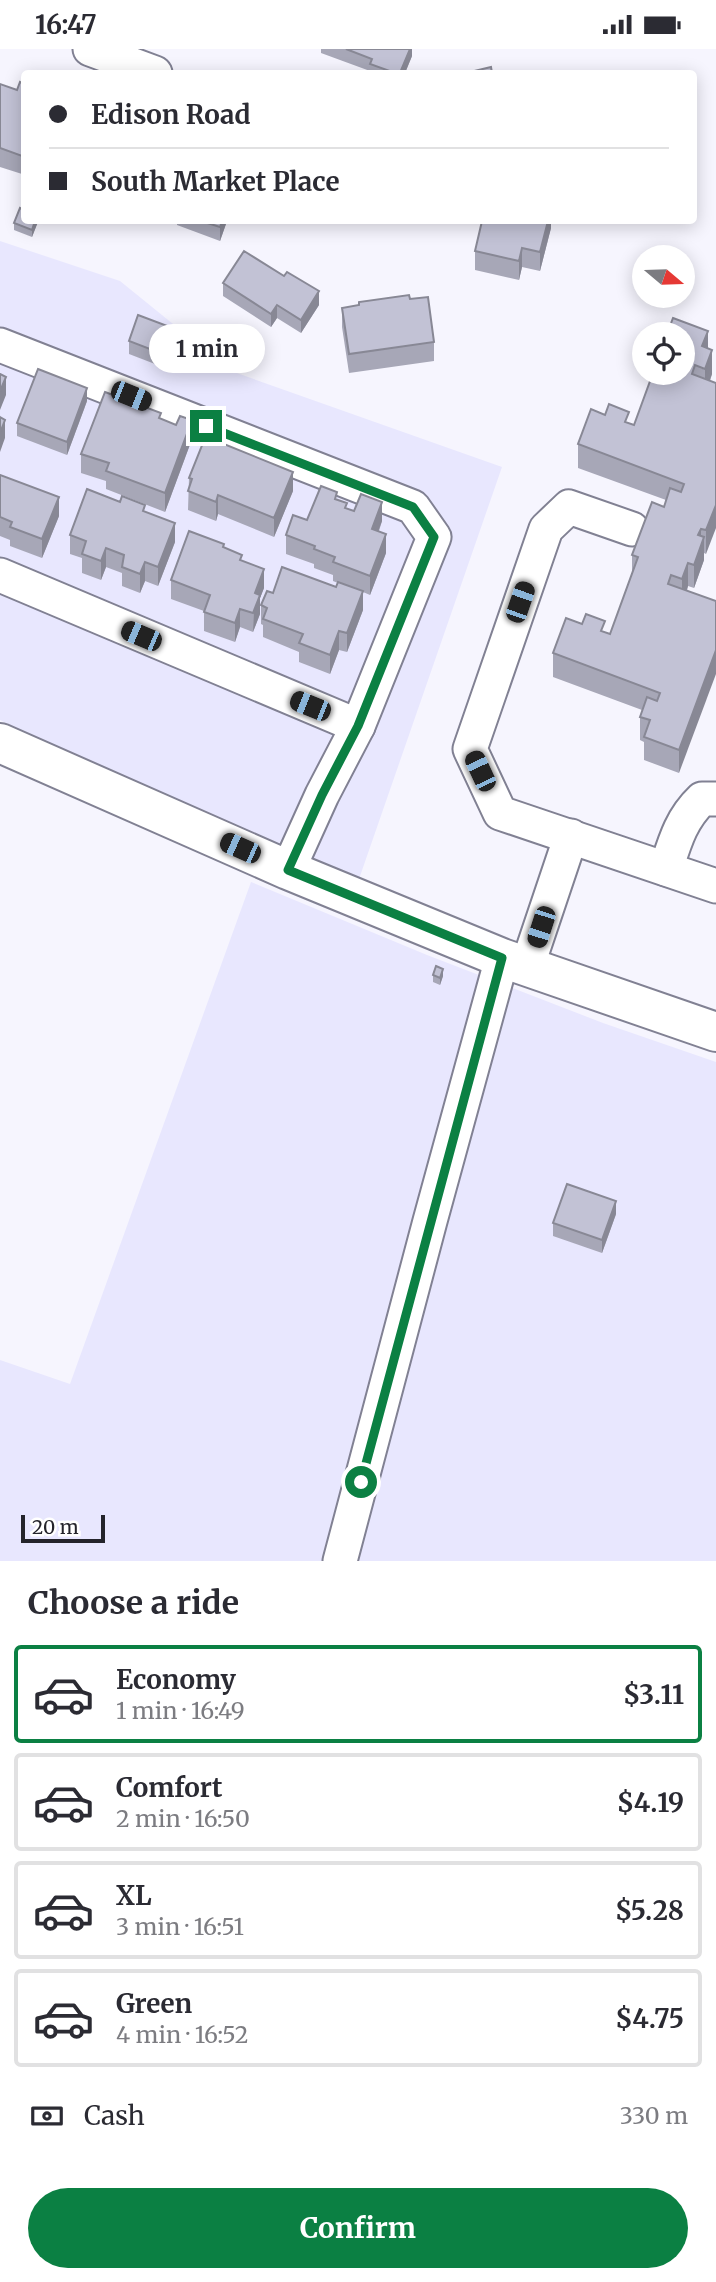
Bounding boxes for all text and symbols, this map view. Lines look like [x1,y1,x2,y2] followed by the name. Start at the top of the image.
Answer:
[35,8,97,41] text: 16:47
[91,98,251,131] text: Edison Road
[91,165,340,198] text: South Market Place
[632,245,695,308] north arrow
[632,245,695,385] map controls
[632,322,695,385] button: locate
[148,325,264,373] callout: 1 min
[176,334,238,363] text: 1 min
[108,378,155,414] car
[190,410,222,442] route end
[504,579,537,625] car
[118,618,165,654] car
[287,688,334,724] car
[462,748,499,794] car
[217,830,264,866] car
[525,904,558,950] car
[345,1466,377,1498] route start
[21,1512,105,1544] scale bar
[32,1515,79,1539] text: 20 m
[28,1583,239,1623] text: Choose a ride
[32,1663,95,1726] icon: car
[116,1663,236,1696] text: Economy
[623,1678,684,1711] text: $3.11
[116,1696,245,1725] text: 1 min · 16:49
[32,1771,95,1834] icon: car
[116,1771,222,1804] text: Comfort
[617,1786,684,1819] text: $4.19
[116,1804,250,1833] text: 2 min · 16:50
[32,1879,95,1942] icon: car
[116,1879,152,1912] text: XL
[615,1894,684,1927] text: $5.28
[116,1912,244,1941] text: 3 min · 16:51
[32,1987,95,2050] icon: car
[116,1987,192,2020] text: Green
[615,2002,684,2035] text: $4.75
[116,2020,249,2049] text: 4 min · 16:52
[28,2097,66,2135] icon: cash
[84,2099,145,2132] text: Cash
[620,2101,688,2130] text: 330 m
[28,2188,688,2268] button: Confirm

